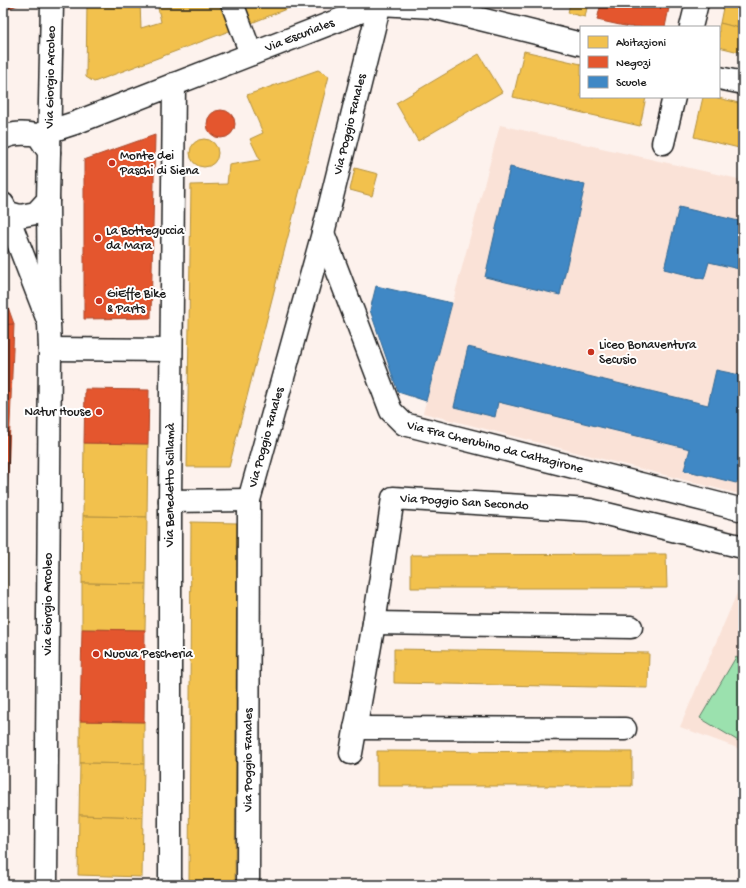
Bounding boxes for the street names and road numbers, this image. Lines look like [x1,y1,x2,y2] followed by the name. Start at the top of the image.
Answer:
[262,15,337,56] street label: Via Escuriales
[42,25,59,129] street label: Via Giorgio Arcoleo
[330,71,370,177] street label: Via Poggio Fanales
[245,384,288,490] street label: Via Poggio Fanales
[405,417,585,477] street label: Via Fra Cherubino da Caltagirone
[163,422,178,548] street label: Via Benedetto Scillamà
[399,491,529,514] street label: Via Poggio San Secondo
[41,552,56,656] street label: Via Giorgio Arcoleo
[241,707,256,813] street label: Via Poggio Fanales

